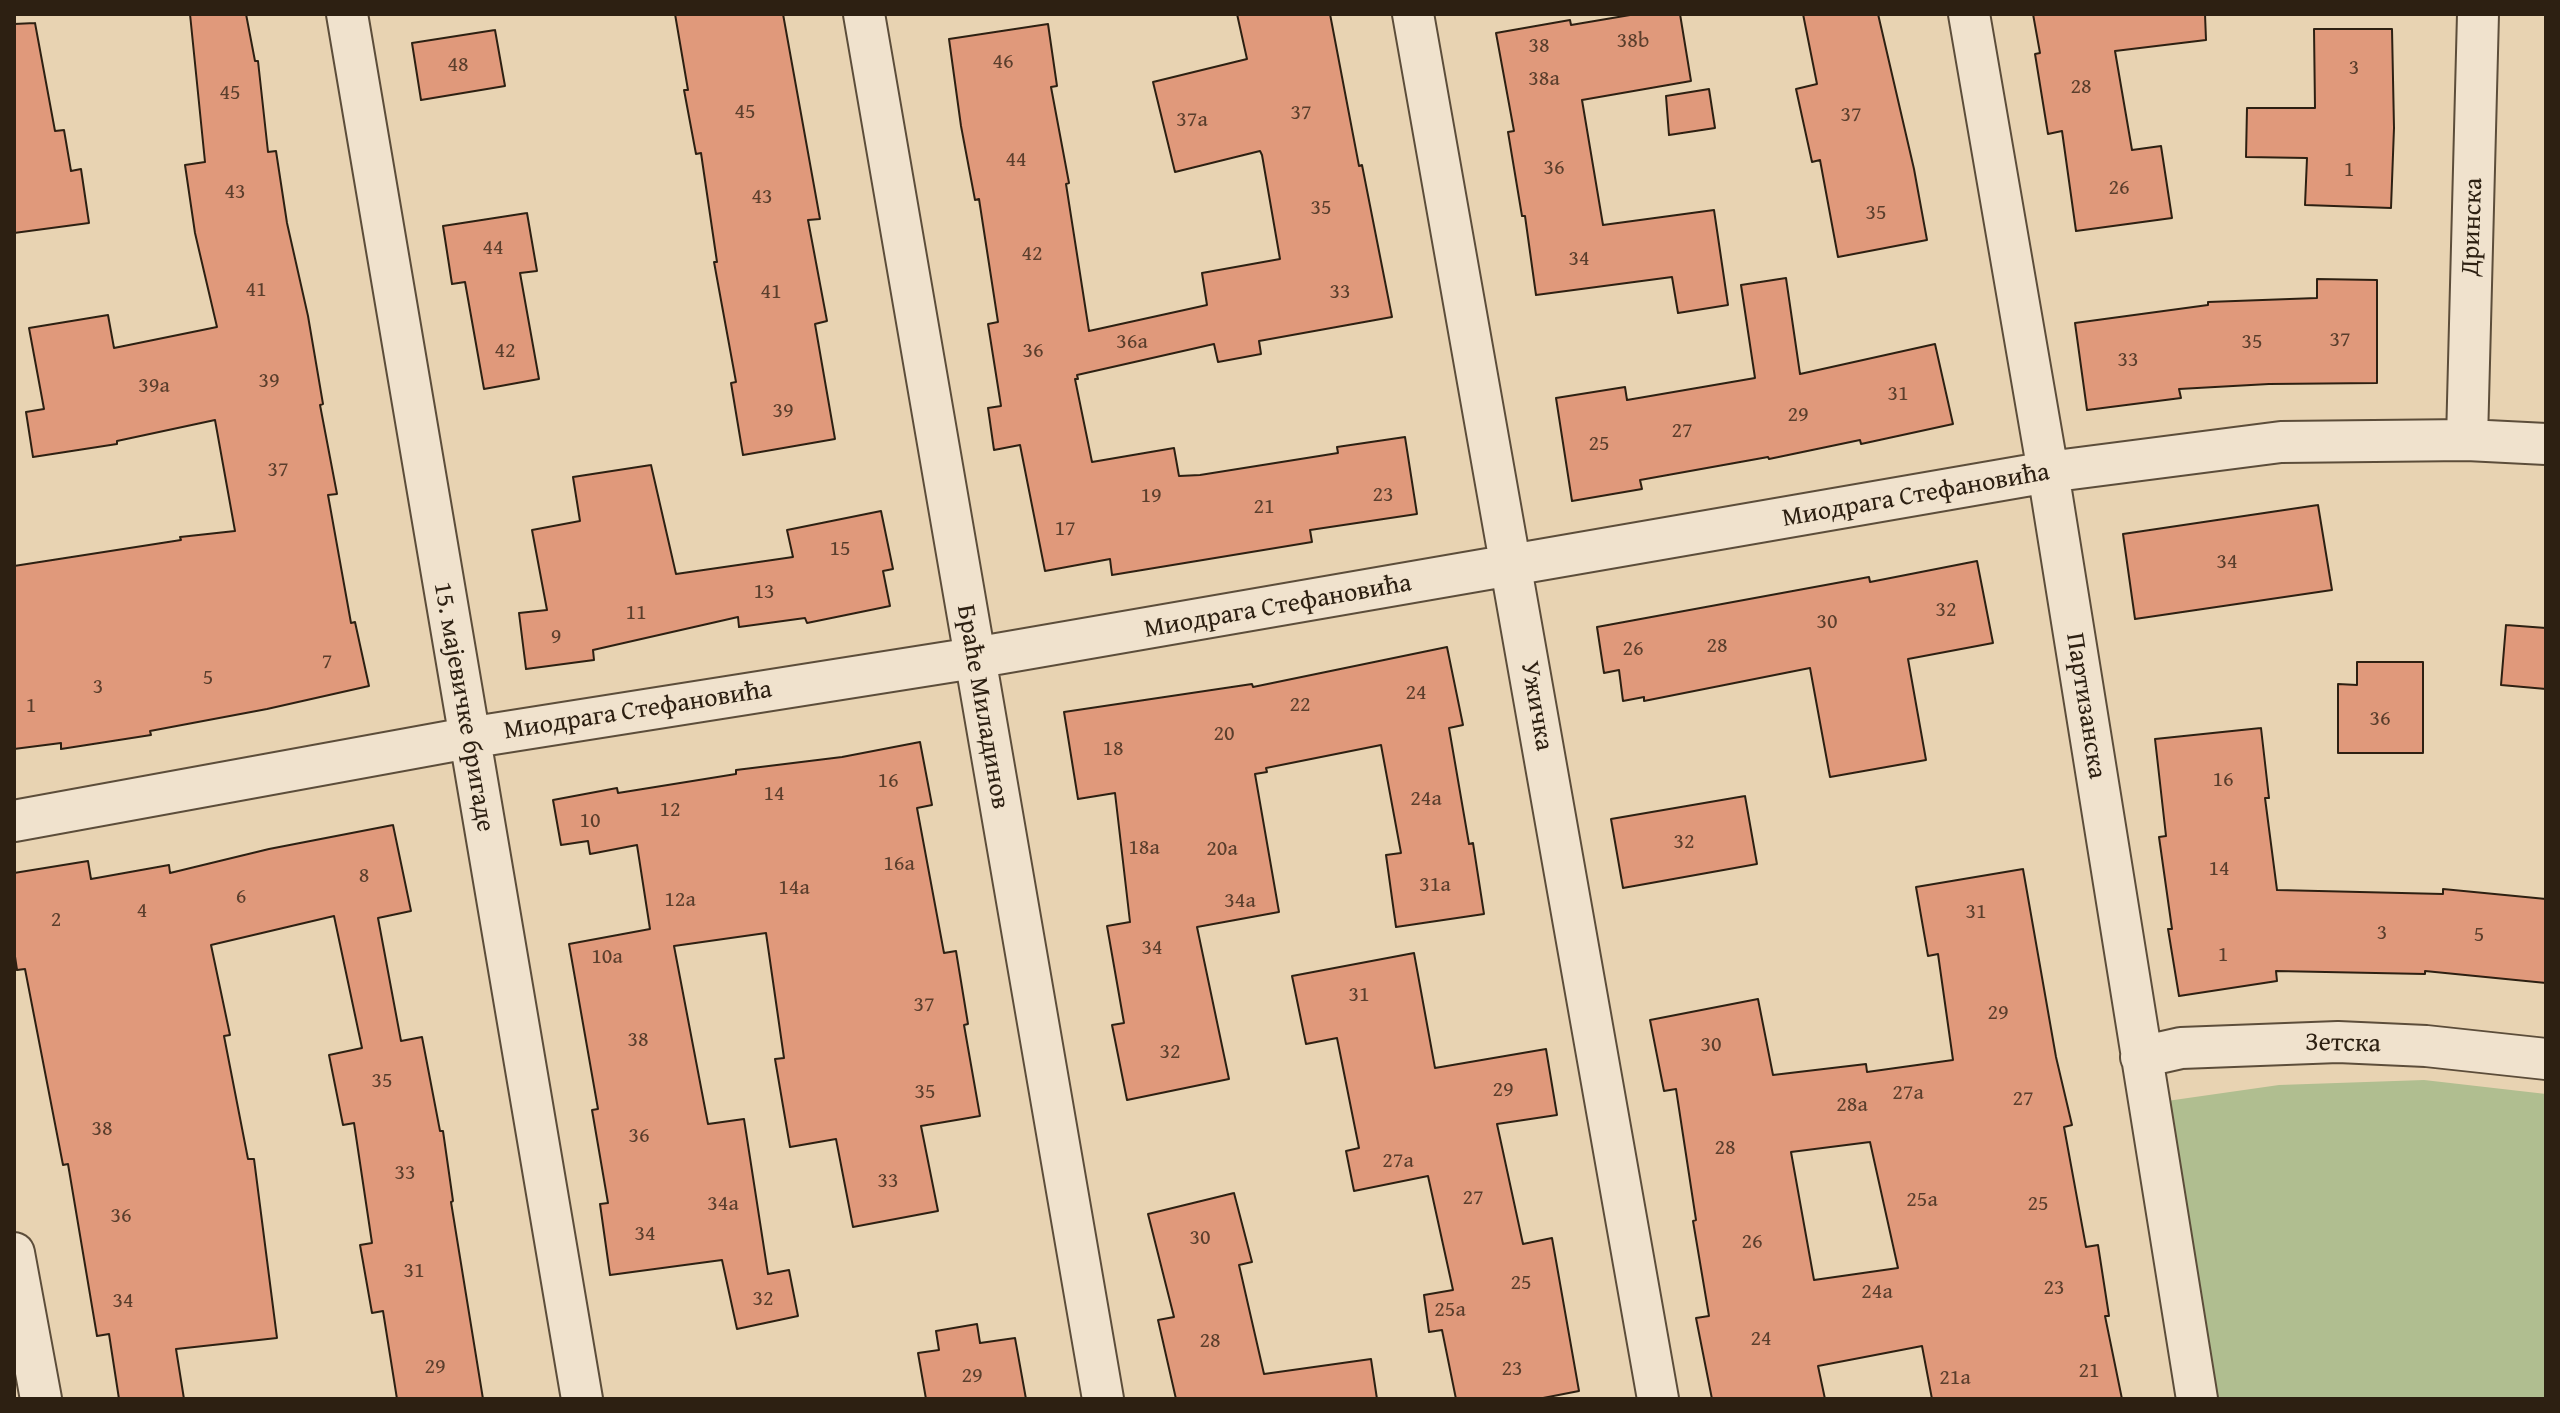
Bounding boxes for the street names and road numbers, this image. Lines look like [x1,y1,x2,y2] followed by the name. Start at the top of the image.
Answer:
[2456,177,2490,277] street label: Дринска
[1780,457,2052,535] street label: Миодрага Стефановића
[1142,568,1414,646] street label: Миодрага Стефановића
[426,580,500,834] street label: 15. мајевичке бригаде
[949,602,1015,812] street label: Браће Миладинов
[2058,631,2112,781] street label: Партизанска
[1513,659,1559,753] street label: Ужичка
[502,674,774,748] street label: Миодрага Стефановића
[2305,1028,2381,1060] street label: Зетска

